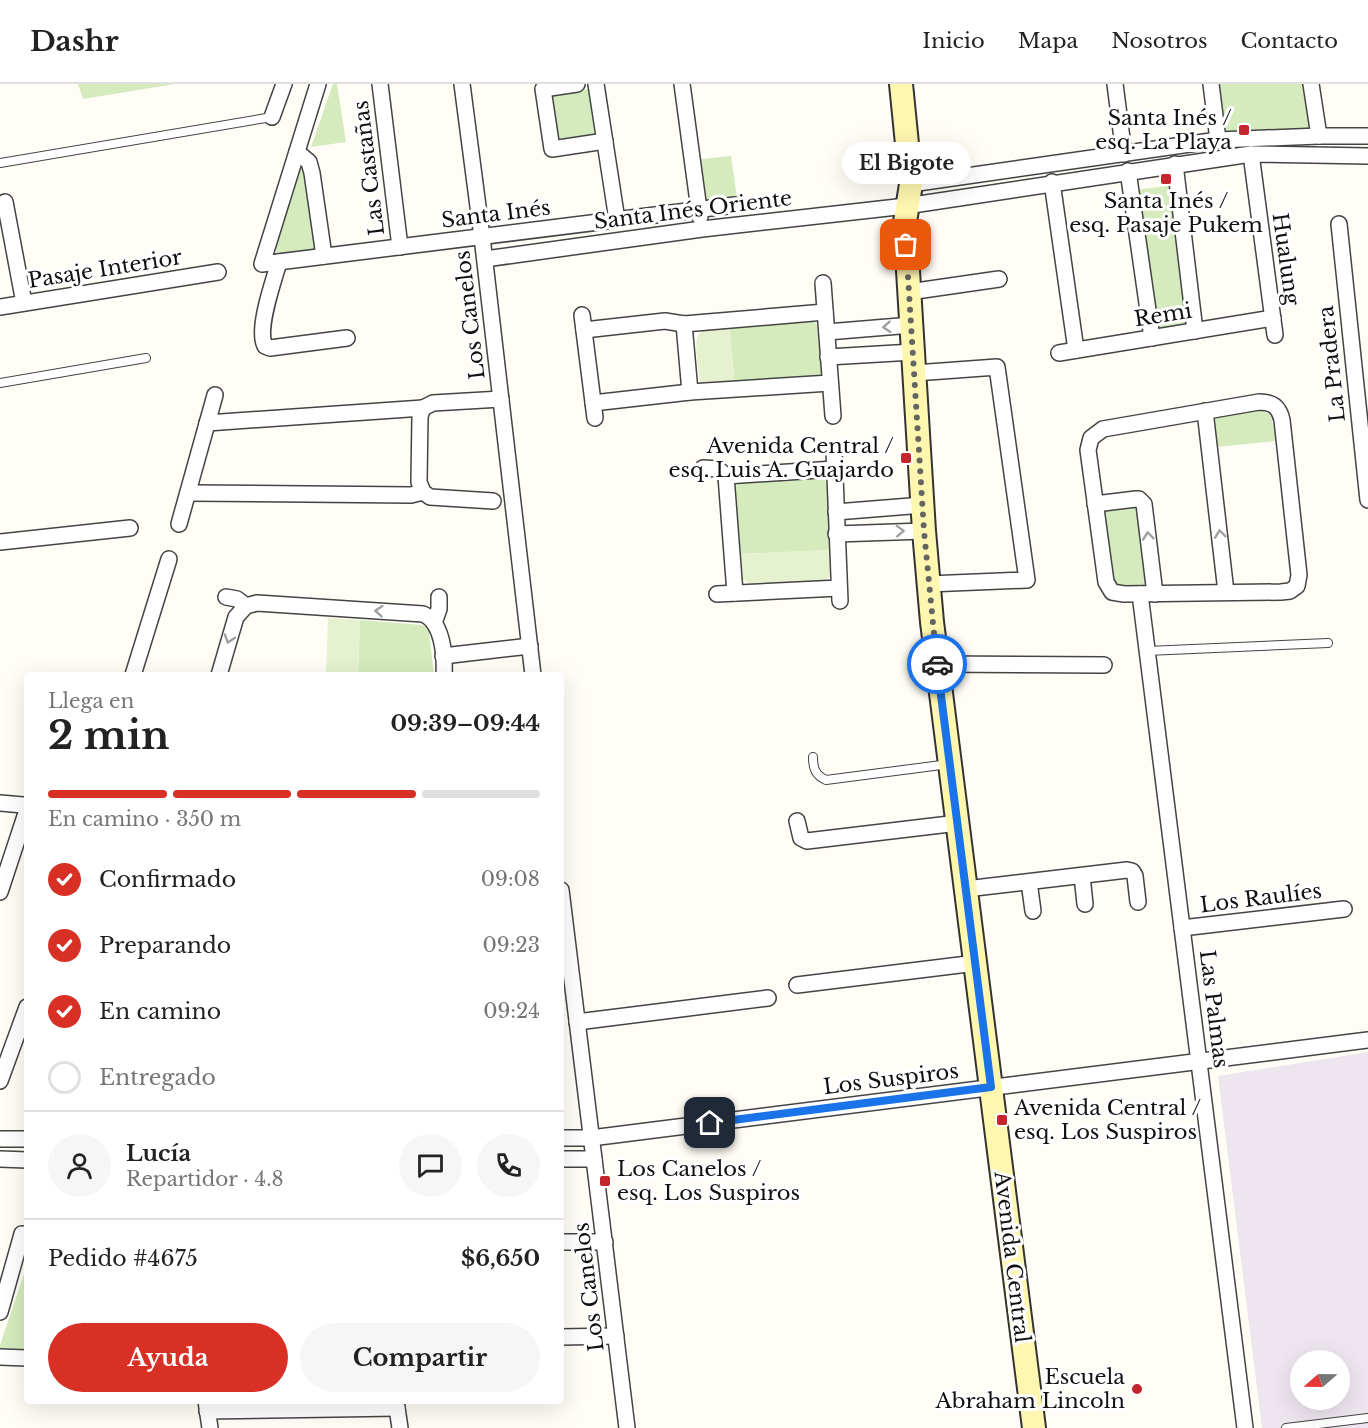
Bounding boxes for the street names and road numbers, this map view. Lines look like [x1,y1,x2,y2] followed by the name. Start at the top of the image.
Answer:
[348,99,390,237] street label: Las Castañas
[593,185,793,235] street label: Santa Inés Oriente
[440,194,552,234] street label: Santa Inés
[1267,211,1305,307] street label: Hualung
[26,244,184,294] street label: Pasaje Interior
[449,249,491,381] street label: Los Canelos
[1132,298,1194,332] street label: Remi
[1313,304,1351,423] street label: La Pradera
[1199,878,1323,918] street label: Los Raulíes
[1194,948,1234,1070] street label: Las Palmas
[822,1058,960,1100] street label: Los Suspiros
[988,1169,1035,1344] street label: Avenida Central
[568,1221,610,1353] street label: Los Canelos

